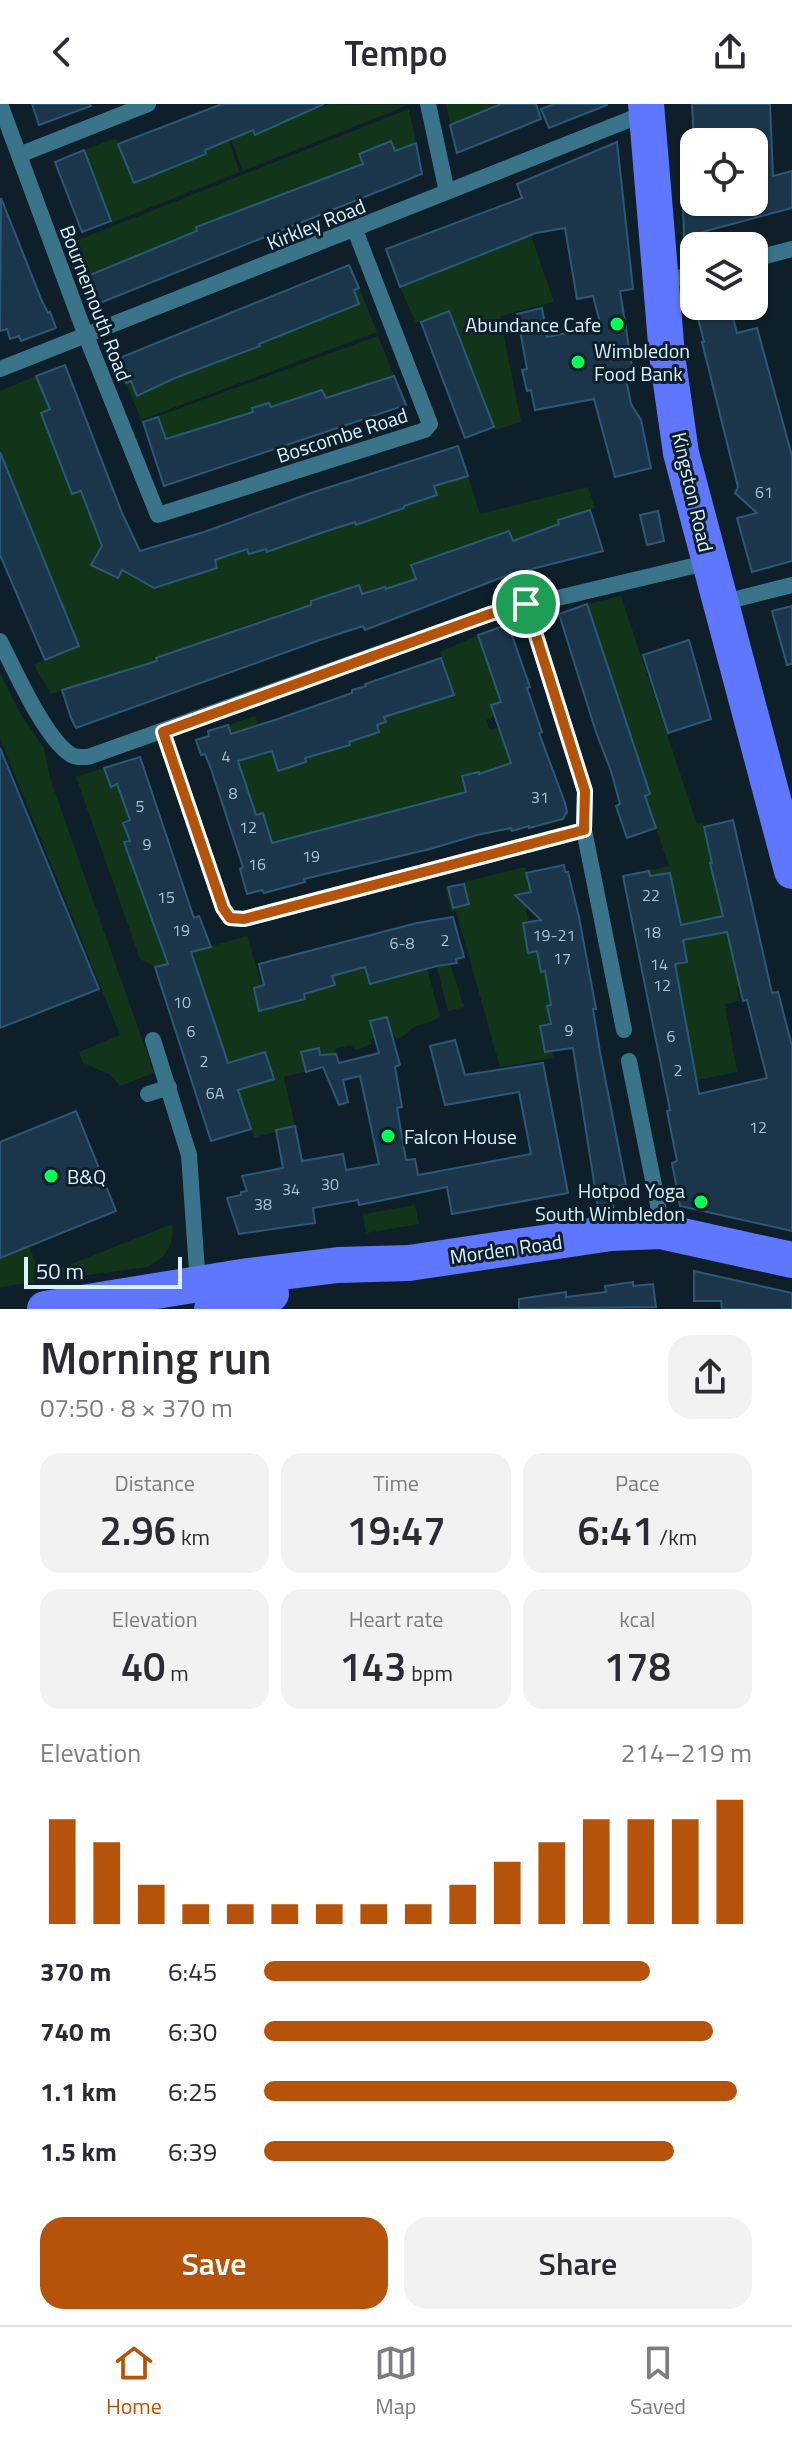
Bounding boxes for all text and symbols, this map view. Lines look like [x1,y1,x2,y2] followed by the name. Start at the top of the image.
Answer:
[345,25,447,80] text: Tempo
[40,30,84,74] icon: back
[708,30,752,74] icon: share
[680,128,768,320] map controls
[680,128,768,216] button: locate
[262,190,370,258] street label: Kirkley Road
[52,221,140,385] street label: Bournemouth Road
[680,232,768,320] button: layers
[465,309,601,340] place label: Abundance Cafe
[608,315,626,333] marker: Abundance Cafe
[594,335,690,389] place label: Wimbledon Food Bank
[569,353,587,371] marker: Wimbledon Food Bank
[272,399,412,471] street label: Boscombe Road
[664,429,722,555] street label: Kingston Road
[755,480,773,504] house number: 61
[492,570,560,638] pin
[504,582,548,626] icon: arrive
[222,744,231,768] house number: 4
[229,781,238,805] house number: 8
[531,785,549,809] house number: 31
[136,794,145,818] house number: 5
[239,815,257,839] house number: 12
[143,832,152,856] house number: 9
[302,844,320,868] house number: 19
[248,852,266,876] house number: 16
[642,883,660,907] house number: 22
[157,885,175,909] house number: 15
[172,918,190,942] house number: 19
[643,920,661,944] house number: 18
[533,923,575,947] house number: 19-21
[441,928,449,952] house number: 2
[390,931,414,955] house number: 6-8
[553,946,571,970] house number: 17
[650,952,668,976] house number: 14
[653,973,671,997] house number: 12
[173,990,191,1014] house number: 10
[565,1018,574,1042] house number: 9
[187,1019,196,1043] house number: 6
[667,1024,676,1048] house number: 6
[200,1049,208,1073] house number: 2
[674,1058,682,1082] house number: 2
[206,1081,225,1105] house number: 6A
[749,1115,767,1139] house number: 12
[404,1121,517,1152] place label: Falcon House
[379,1127,397,1145] marker: Falcon House
[67,1161,106,1192] place label: B&Q
[42,1167,60,1185] marker: B&Q
[321,1172,339,1196] house number: 30
[535,1175,685,1229] place label: Hotpod Yoga South Wimbledon
[282,1177,300,1201] house number: 34
[254,1192,272,1216] house number: 38
[692,1193,710,1211] marker: Hotpod Yoga South Wimbledon
[448,1226,564,1272] street label: Morden Road
[24,1253,182,1289] scale bar
[36,1254,84,1288] text: 50 m
[40,1324,272,1391] text: Morning run
[668,1335,752,1419] button: share
[40,1388,233,1427] text: 07:50 · 8 × 370 m
[114,1466,195,1500] text: Distance
[373,1466,419,1500] text: Time
[615,1466,660,1500] text: Pace
[99,1500,176,1561] text: 2.96
[346,1500,446,1561] text: 19:47
[578,1500,654,1561] text: 6:41
[176,1520,210,1554] text: km
[654,1520,697,1554] text: /km
[112,1602,197,1636] text: Elevation
[349,1602,443,1636] text: Heart rate
[619,1602,655,1636] text: kcal
[121,1636,165,1697] text: 40
[339,1636,406,1697] text: 143
[604,1636,671,1697] text: 178
[165,1656,189,1690] text: m
[406,1656,453,1690] text: bpm
[40,1733,141,1772] text: Elevation
[621,1733,752,1772] text: 214–219 m
[40,1952,111,1991] text: 370 m
[168,1952,217,1991] text: 6:45
[40,2012,111,2051] text: 740 m
[168,2012,217,2051] text: 6:30
[40,2072,117,2111] text: 1.1 km
[168,2072,217,2111] text: 6:25
[40,2132,117,2171] text: 1.5 km
[168,2132,217,2171] text: 6:39
[40,2217,388,2309] button: Save
[404,2217,752,2309] button: Share
[106,2341,162,2423] tab: Home
[374,2341,418,2423] tab: Map
[630,2341,686,2423] tab: Saved

